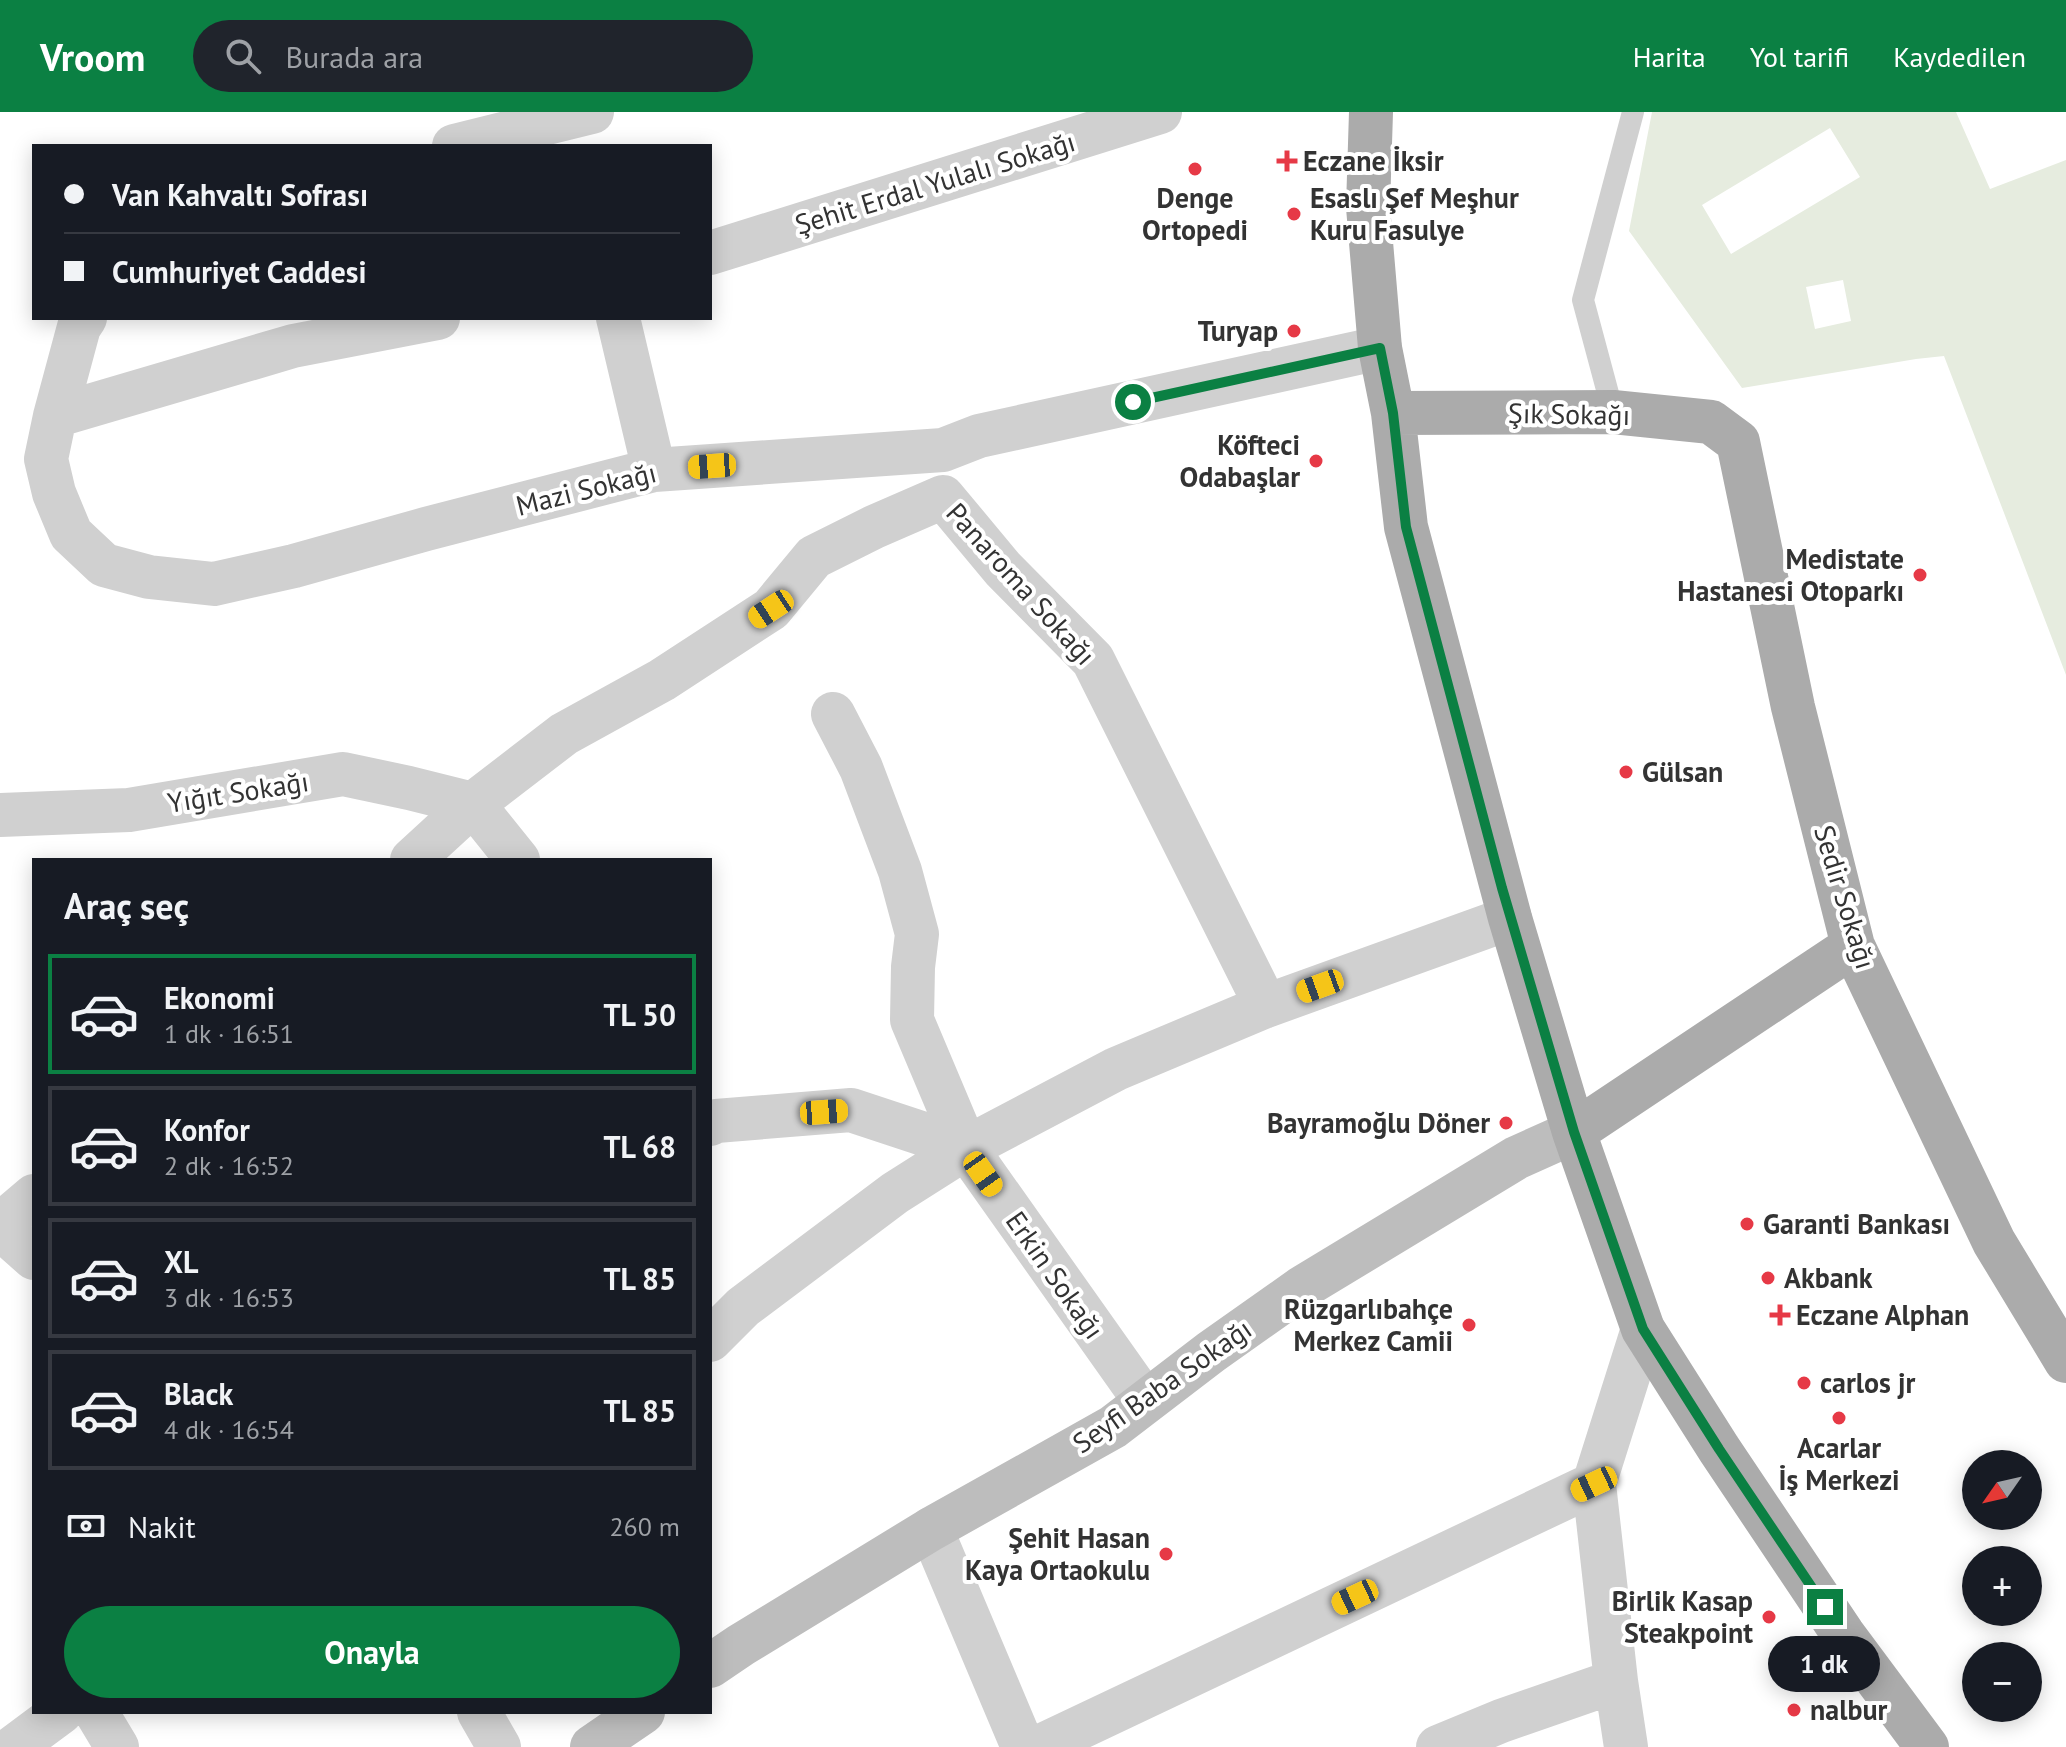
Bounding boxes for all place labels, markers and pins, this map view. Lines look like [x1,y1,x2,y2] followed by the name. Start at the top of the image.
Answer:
[1303,142,1444,179] place label: Eczane İksir
[1278,152,1296,170] marker: Eczane İksir
[1186,160,1204,178] marker: Denge Ortopedi
[1142,179,1248,248] place label: Denge Ortopedi
[1310,179,1519,248] place label: Esaslı Şef Meşhur Kuru Fasulye
[1285,205,1303,223] marker: Esaslı Şef Meşhur Kuru Fasulye
[1198,312,1278,349] place label: Turyap
[1285,322,1303,340] marker: Turyap
[1180,426,1300,495] place label: Köfteci Odabaşlar
[1307,452,1325,470] marker: Köfteci Odabaşlar
[1677,540,1904,609] place label: Medistate Hastanesi Otoparkı
[1911,566,1929,584] marker: Medistate Hastanesi Otoparkı
[1642,753,1723,790] place label: Gülsan
[1617,763,1635,781] marker: Gülsan
[1267,1104,1490,1141] place label: Bayramoğlu Döner
[1497,1114,1515,1132] marker: Bayramoğlu Döner
[1763,1205,1950,1242] place label: Garanti Bankası
[1738,1215,1756,1233] marker: Garanti Bankası
[1784,1259,1873,1296] place label: Akbank
[1759,1269,1777,1287] marker: Akbank
[1284,1290,1453,1359] place label: Rüzgarlıbahçe Merkez Camii
[1796,1296,1969,1333] place label: Eczane Alphan
[1771,1306,1789,1324] marker: Eczane Alphan
[1460,1316,1478,1334] marker: Rüzgarlıbahçe Merkez Camii
[1820,1364,1916,1401] place label: carlos jr
[1795,1374,1813,1392] marker: carlos jr
[1830,1409,1848,1427] marker: Acarlar İş Merkezi
[1778,1429,1900,1498] place label: Acarlar İş Merkezi
[965,1519,1150,1588] place label: Şehit Hasan Kaya Ortaokulu
[1157,1545,1175,1563] marker: Şehit Hasan Kaya Ortaokulu
[1612,1582,1753,1651] place label: Birlik Kasap Steakpoint
[1760,1608,1778,1626] marker: Birlik Kasap Steakpoint
[1810,1691,1887,1728] place label: nalbur
[1785,1701,1803,1719] marker: nalbur

